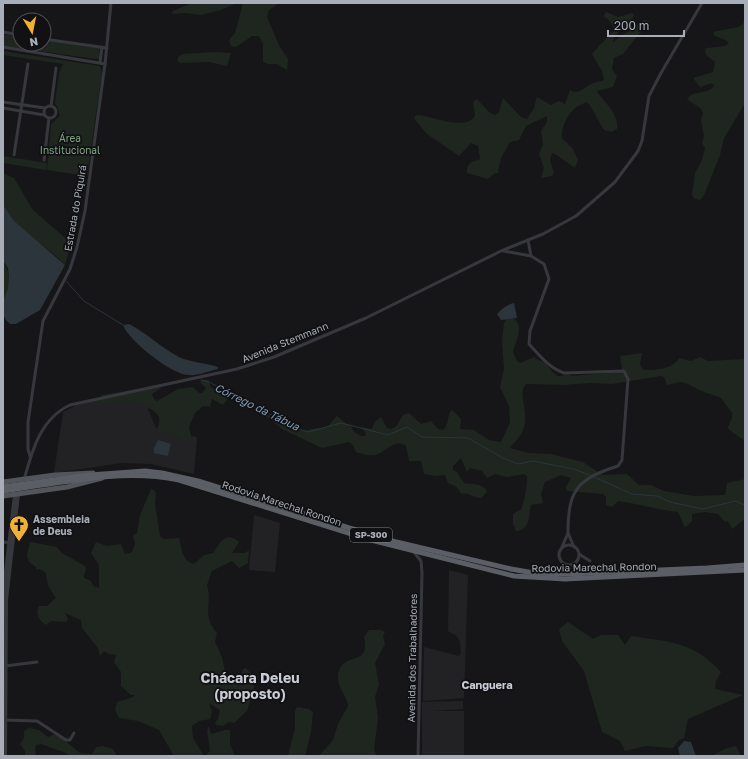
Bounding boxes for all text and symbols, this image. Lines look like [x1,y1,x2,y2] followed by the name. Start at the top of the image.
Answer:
[12,12,52,52] north arrow
[608,12,684,38] scale bar
[614,18,649,33] text: 200 m
[29,35,39,49] text: N
[40,132,100,156] park label: Área Institucional
[62,164,88,252] street label: Estrada do Piquirá
[240,319,330,365] street label: Avenida Stemmann
[212,380,302,434] water label: Córrego da Tábua
[221,478,343,528] street label: Rodovia Marechal Rondon
[33,513,90,537] place label: Assembleia de Deus
[8,514,30,542] church icon: Assembleia de Deus
[350,528,392,542] road number: SP-300
[531,560,657,574] street label: Rodovia Marechal Rondon
[405,593,419,723] street label: Avenida dos Trabalhadores
[200,669,300,702] district label: Chácara Deleu (proposto)
[461,678,513,691] district label: Canguera

